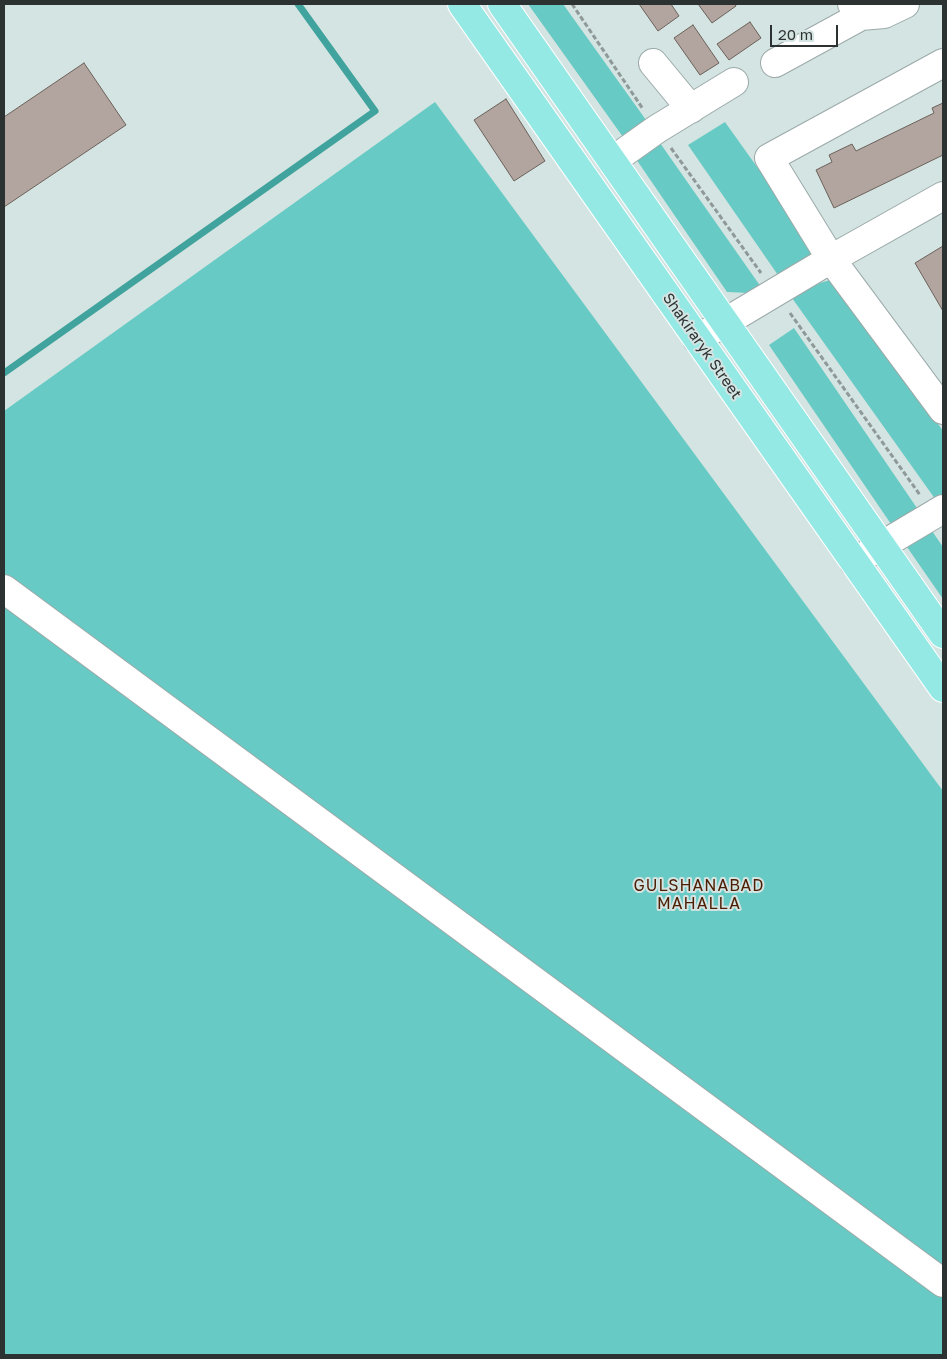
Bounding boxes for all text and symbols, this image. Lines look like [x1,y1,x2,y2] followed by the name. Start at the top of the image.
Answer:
[772,15,840,47] scale bar
[778,25,813,43] text: 20 m
[659,290,745,402] street label: Shakiraryk Street
[632,876,766,914] district label: GULSHANABAD MAHALLA

